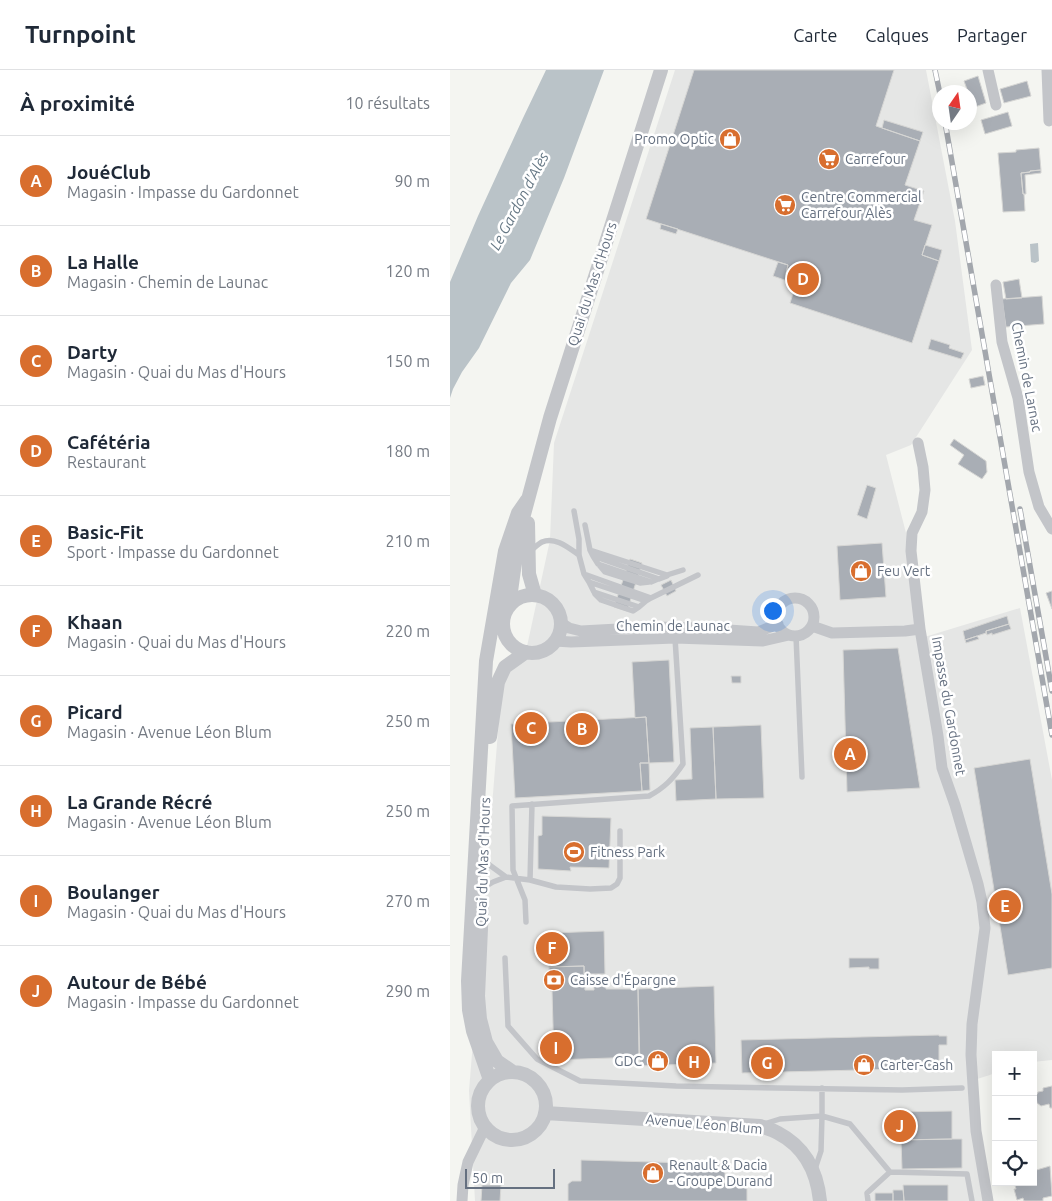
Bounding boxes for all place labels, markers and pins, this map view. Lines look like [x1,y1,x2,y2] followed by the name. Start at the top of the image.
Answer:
[718,127,742,151] shop icon: Promo Optic
[634,131,714,147] place label: Promo Optic
[817,147,841,171] supermarket icon: Carrefour
[845,151,907,167] place label: Carrefour
[801,189,922,221] place label: Centre Commercial Carrefour Alès
[773,193,797,217] supermarket icon: Centre Commercial Carrefour Alès
[787,260,819,298] pin: D
[849,559,873,583] shop icon: Feu Vert
[877,563,931,579] place label: Feu Vert
[515,709,547,747] pin: C
[566,710,598,748] pin: B
[834,735,866,773] pin: A
[562,840,586,864] sports icon: Fitness Park
[590,844,665,860] place label: Fitness Park
[989,887,1021,925] pin: E
[536,929,568,967] pin: F
[542,968,566,992] bank icon: Caisse d'Épargne
[570,971,676,988] place label: Caisse d'Épargne
[540,1029,572,1067] pin: I
[678,1043,710,1081] pin: H
[751,1044,783,1082] pin: G
[646,1049,670,1073] shop icon: GDC
[614,1053,642,1069] place label: GDC
[852,1053,876,1077] shop icon: Carter-Cash
[880,1057,953,1073] place label: Carter-Cash
[884,1107,916,1145] pin: J
[669,1157,773,1189] place label: Renault & Dacia - Groupe Durand
[641,1161,665,1185] shop icon: Renault & Dacia - Groupe Durand

